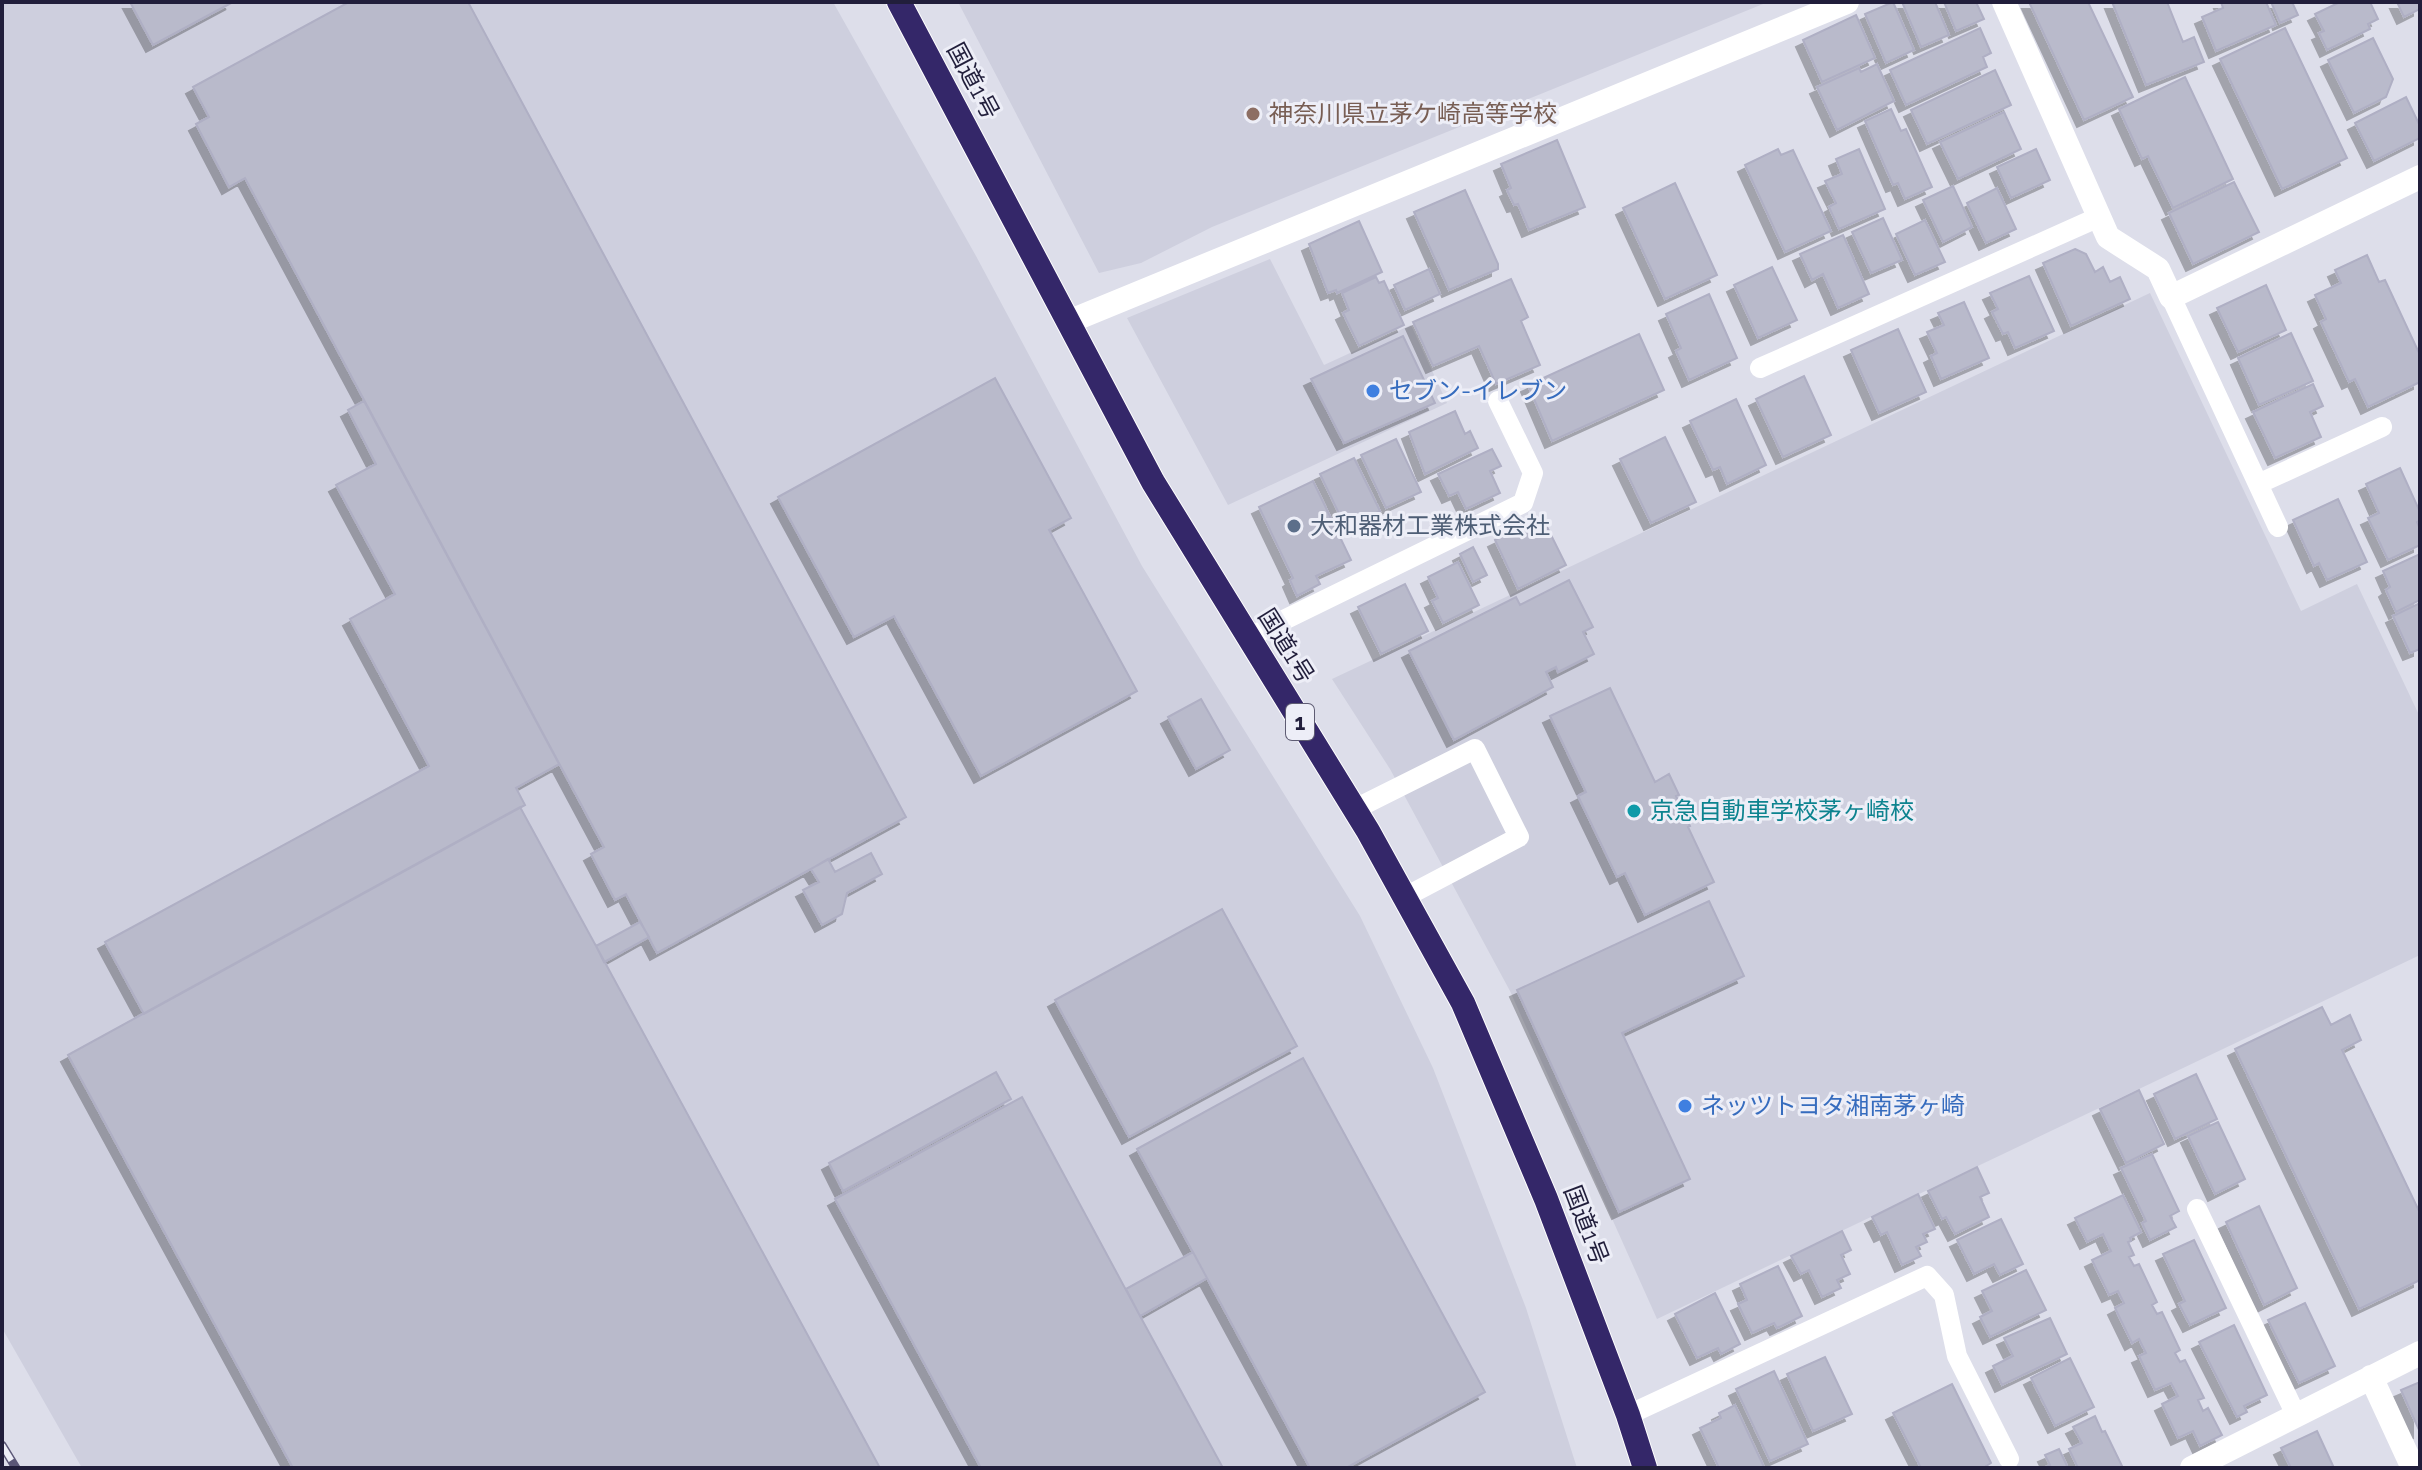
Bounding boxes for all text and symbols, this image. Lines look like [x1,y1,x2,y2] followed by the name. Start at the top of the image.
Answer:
[941,38,1006,124] street label: 国道1号
[1269,99,1557,128] place label: 神奈川県立茅ケ崎高等学校
[1244,105,1262,123] marker: 神奈川県立茅ケ崎高等学校
[1389,376,1567,405] place label: セブン-イレブン
[1364,382,1382,400] marker: セブン-イレブン
[1310,511,1550,540] place label: 大和器材工業株式会社
[1285,517,1303,535] marker: 大和器材工業株式会社
[1252,603,1321,688] street label: 国道1号
[1286,704,1314,740] road number: 1
[1650,796,1914,825] place label: 京急自動車学校茅ヶ崎校
[1625,802,1643,820] marker: 京急自動車学校茅ヶ崎校
[1701,1091,1965,1120] place label: ネッツトヨタ湘南茅ヶ崎
[1676,1097,1694,1115] marker: ネッツトヨタ湘南茅ヶ崎
[1558,1181,1615,1268] street label: 国道1号

